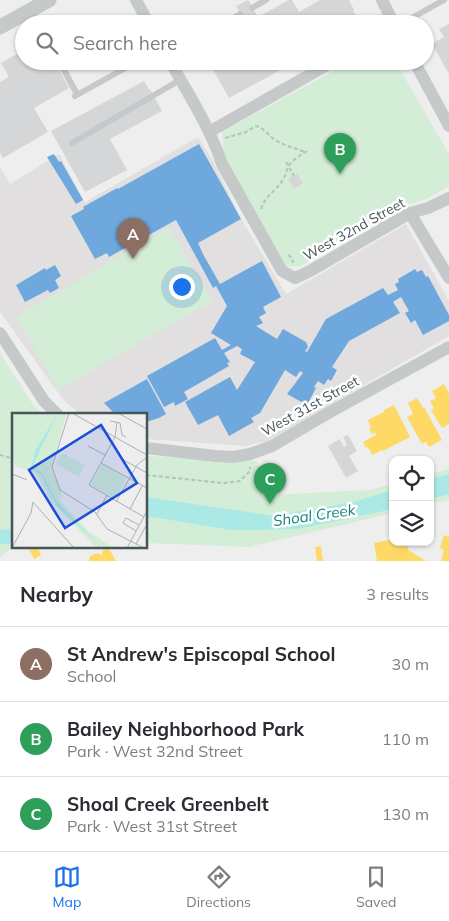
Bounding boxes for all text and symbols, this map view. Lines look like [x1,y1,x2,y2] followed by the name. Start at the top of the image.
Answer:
[15,15,434,70] search box
[33,29,61,57] icon: search
[73,31,177,55] text: Search here
[324,133,356,174] pin: B
[300,194,408,264] street label: West 32nd Street
[117,218,149,259] pin: A
[169,274,195,300] your location
[258,372,362,440] street label: West 31st Street
[12,413,148,548] inset map
[389,456,434,546] map controls
[389,456,434,501] button: locate
[254,463,286,504] pin: C
[272,500,358,530] water label: Shoal Creek
[389,501,434,546] button: layers
[20,581,93,607] text: Nearby
[366,584,429,604] text: 3 results
[67,642,335,666] text: St Andrew's Episcopal School
[30,654,42,674] text: A
[392,654,429,674] text: 30 m
[67,666,116,686] text: School
[67,717,304,741] text: Bailey Neighborhood Park
[30,729,42,749] text: B
[382,729,429,749] text: 110 m
[67,741,243,761] text: Park · West 32nd Street
[67,792,269,816] text: Shoal Creek Greenbelt
[31,804,41,824] text: C
[382,804,429,824] text: 130 m
[67,816,237,836] text: Park · West 31st Street
[53,863,81,911] tab: Map
[186,863,251,911] tab: Directions
[356,863,396,911] tab: Saved

